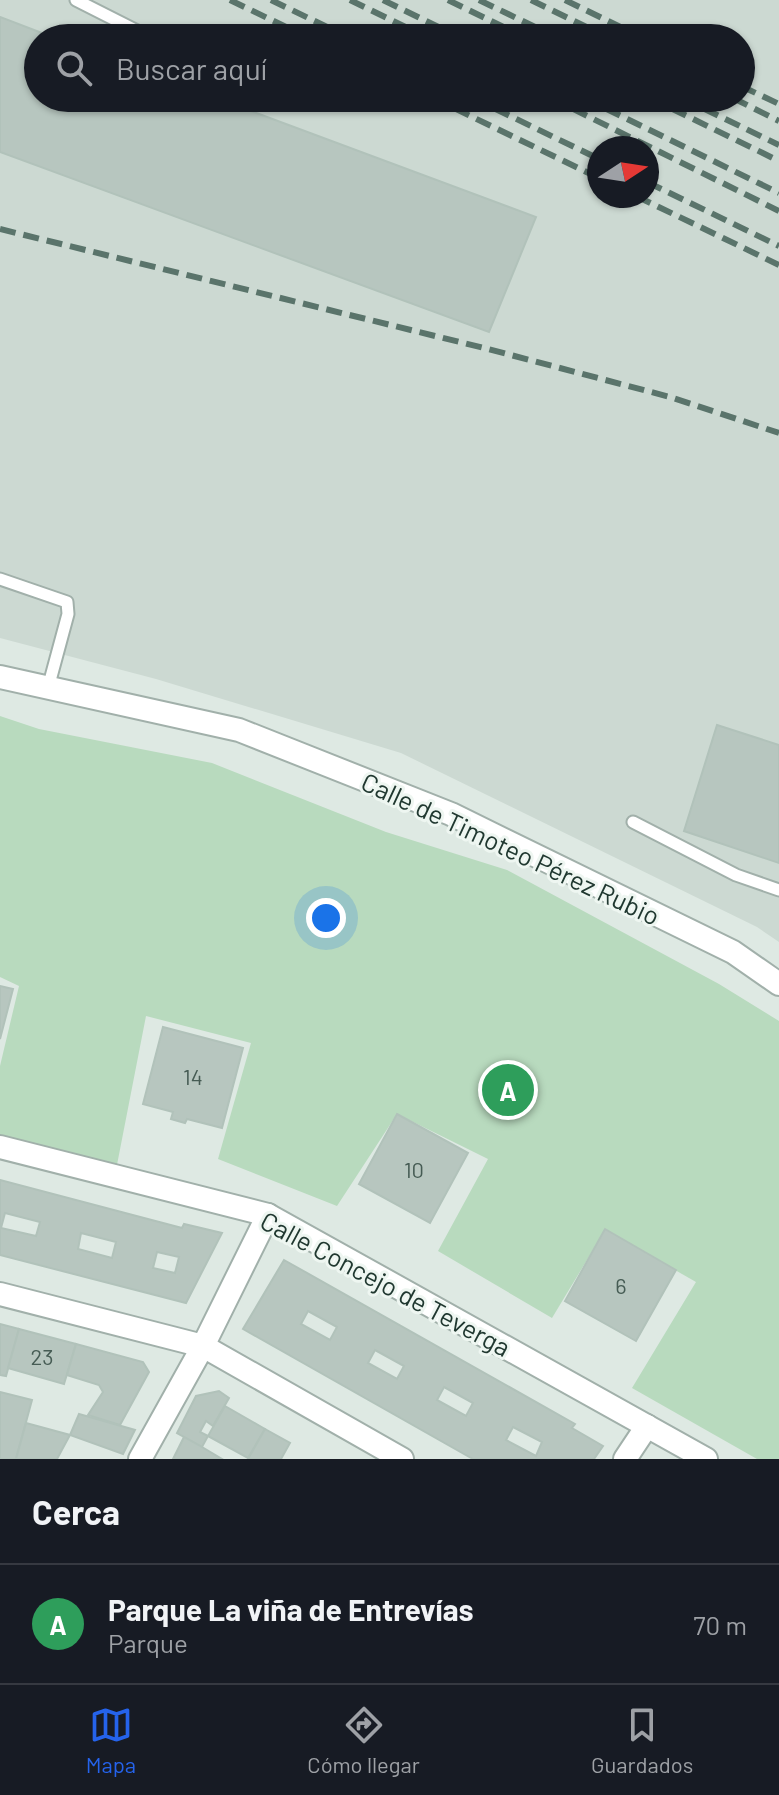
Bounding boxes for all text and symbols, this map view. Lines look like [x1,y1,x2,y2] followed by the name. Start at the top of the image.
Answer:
[24,24,755,112] search box
[52,46,96,90] icon: search
[116,50,267,86] text: Buscar aquí
[587,136,659,208] north arrow
[357,765,665,931] street label: Calle de Timoteo Pérez Rubio
[306,898,346,938] your location
[482,1060,534,1120] pin: A
[183,1063,203,1089] house number: 14
[404,1156,424,1182] house number: 10
[256,1204,516,1362] street label: Calle Concejo de Teverga
[615,1272,627,1298] house number: 6
[31,1343,54,1369] house number: 23
[32,1491,120,1532] text: Cerca
[108,1591,474,1627] text: Parque La viña de Entrevías
[49,1609,67,1640] text: A
[693,1609,747,1640] text: 70 m
[108,1627,188,1658] text: Parque
[86,1703,136,1777] tab: Mapa
[307,1703,420,1777] tab: Cómo llegar
[591,1703,693,1777] tab: Guardados

